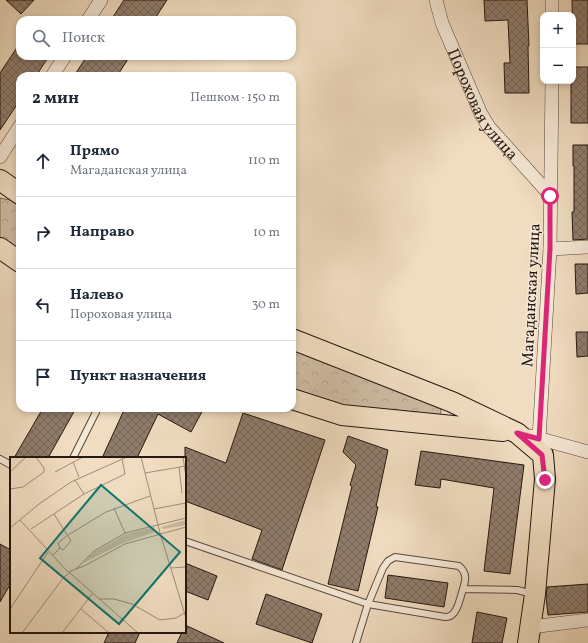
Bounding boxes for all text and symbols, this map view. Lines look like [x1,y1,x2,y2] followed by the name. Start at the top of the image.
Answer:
[540,12,576,84] map controls
[540,12,576,48] button: +
[16,16,296,60] search box
[30,27,52,49] icon: search
[62,28,105,49] text: Поиск
[441,45,522,165] street label: Пороховая улица
[540,48,576,84] button: −
[32,87,79,110] text: 2 мин
[190,89,280,107] text: Пешком · 150 m
[70,141,119,162] text: Прямо
[32,150,54,172] icon: ahead
[248,152,280,170] text: 110 m
[70,162,187,180] text: Магаданская улица
[541,187,559,205] route start
[32,222,54,244] icon: right
[70,222,134,243] text: Направо
[517,223,547,368] street label: Магаданская улица
[253,224,280,242] text: 10 m
[70,285,124,306] text: Налево
[32,294,54,316] icon: left
[252,296,280,314] text: 30 m
[70,306,172,324] text: Пороховая улица
[32,366,54,388] icon: arrive
[70,366,206,387] text: Пункт назначения
[10,457,186,633] inset map
[536,471,554,489] route end

